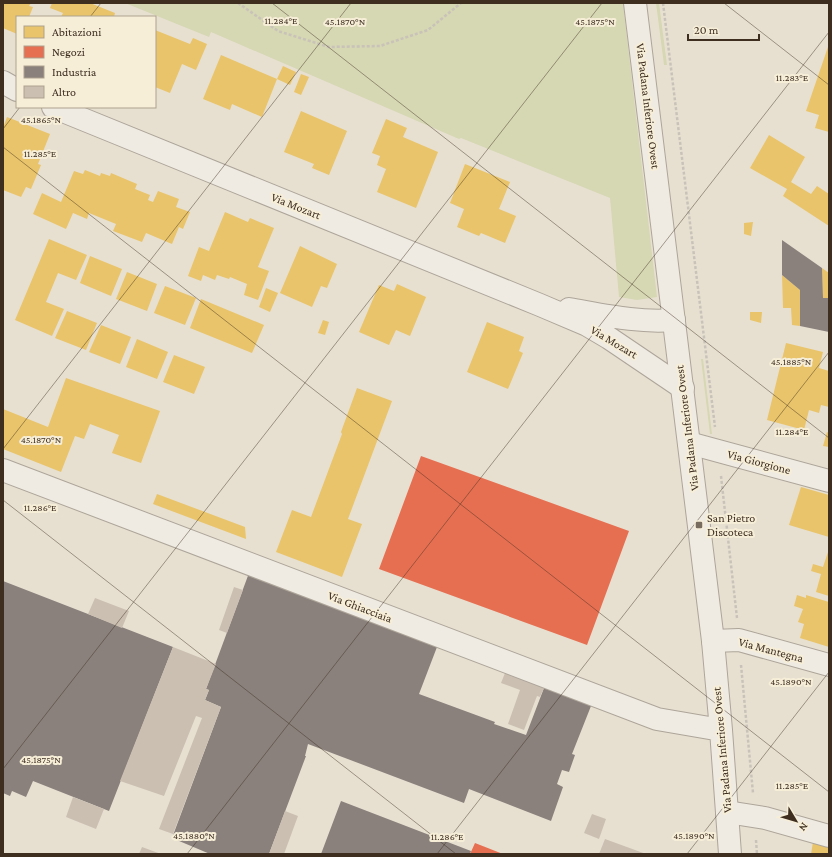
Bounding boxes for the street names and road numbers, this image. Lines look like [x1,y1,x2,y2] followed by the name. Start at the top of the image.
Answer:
[633,42,663,171] street label: Via Padana Inferiore Ovest
[269,190,324,223] street label: Via Mozart
[588,323,641,362] street label: Via Mozart
[672,363,702,492] street label: Via Padana Inferiore Ovest
[726,447,792,477] street label: Via Giorgione
[326,588,394,626] street label: Via Ghiacciaia
[737,635,805,665] street label: Via Mantegna
[709,685,734,814] street label: Via Padana Inferiore Ovest

